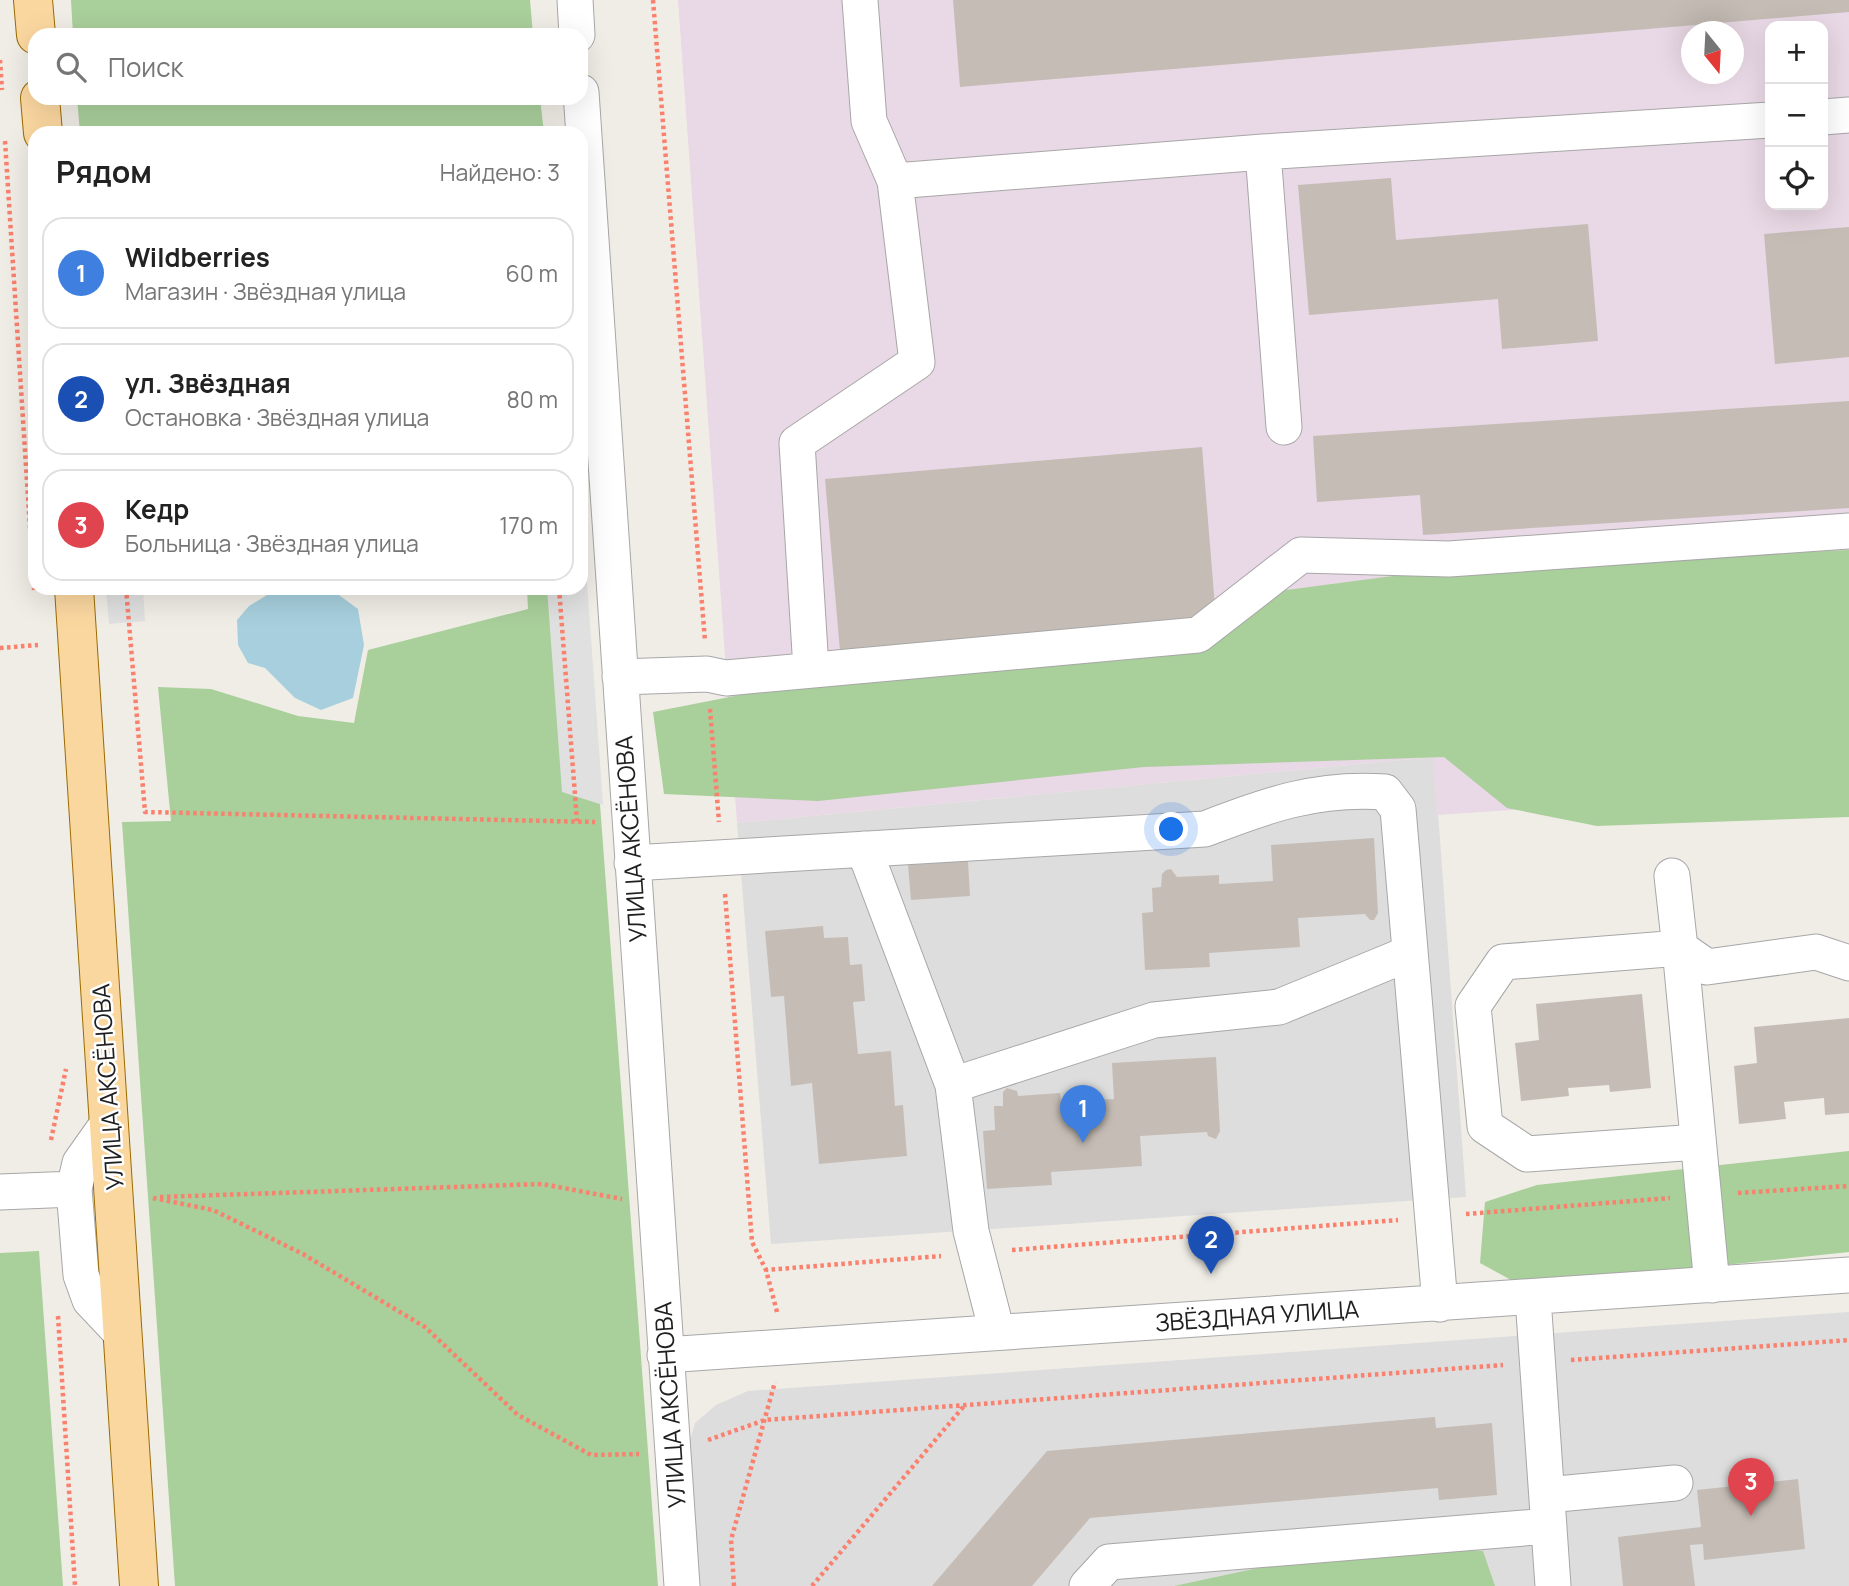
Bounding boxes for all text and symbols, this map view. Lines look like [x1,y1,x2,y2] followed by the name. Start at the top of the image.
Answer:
[1681,21,1744,84] north arrow
[1765,21,1828,210] map controls
[1765,21,1828,84] button: +
[28,28,588,105] search box
[52,48,90,86] icon: search
[108,49,183,85] text: Поиск
[1765,84,1828,147] button: −
[1765,147,1828,210] button: locate
[56,151,152,192] text: Рядом
[440,156,560,188] text: Найдено: 3
[125,239,270,275] text: Wildberries
[76,257,86,289] text: 1
[506,257,558,289] text: 60 m
[125,275,406,307] text: Магазин · Звёздная улица
[125,365,291,401] text: ул. Звёздная
[74,383,88,415] text: 2
[507,383,558,415] text: 80 m
[125,401,429,433] text: Остановка · Звёздная улица
[125,491,189,527] text: Кедр
[74,509,88,541] text: 3
[499,509,558,541] text: 170 m
[125,527,419,559] text: Больница · Звёздная улица
[606,735,654,943] street label: УЛИЦА АКСЁНОВА
[1154,812,1188,846] your location
[83,983,131,1191] street label: УЛИЦА АКСЁНОВА
[1060,1085,1106,1143] pin: 1
[1188,1216,1234,1274] pin: 2
[1154,1291,1360,1339] street label: ЗВЁЗДНАЯ УЛИЦА
[645,1301,693,1509] street label: УЛИЦА АКСЁНОВА
[1728,1458,1774,1516] pin: 3

